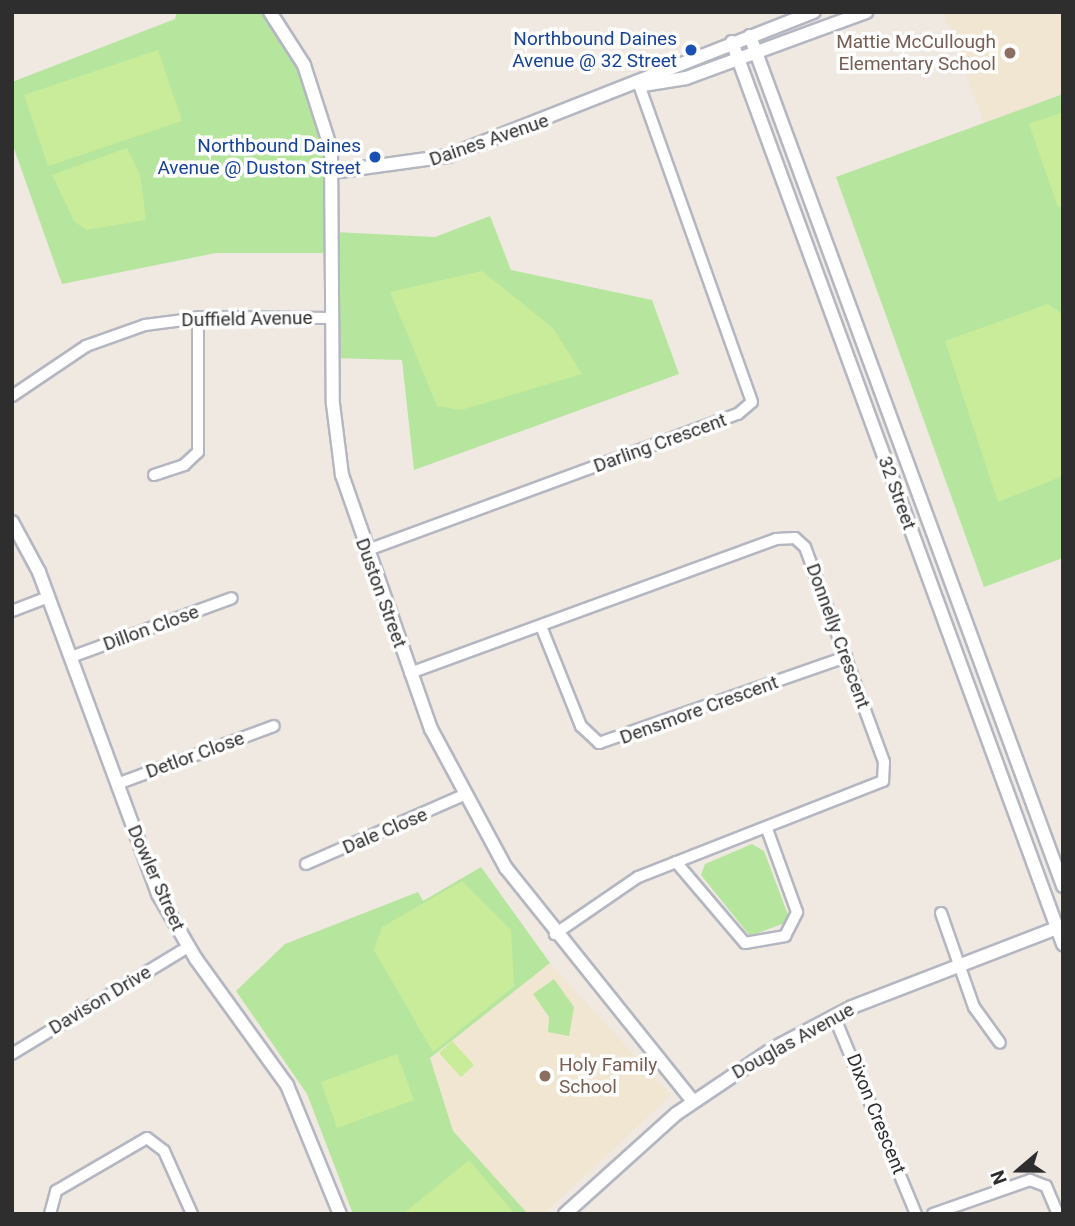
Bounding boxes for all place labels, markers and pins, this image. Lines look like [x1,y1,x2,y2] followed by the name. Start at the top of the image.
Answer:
[512,28,677,72] place label: Northbound Daines Avenue @ 32 Street
[836,31,996,75] place label: Mattie McCullough Elementary School
[683,42,699,58] marker: Northbound Daines Avenue @ 32 Street
[1002,45,1018,61] marker: Mattie McCullough Elementary School
[157,135,361,179] place label: Northbound Daines Avenue @ Duston Street
[367,149,383,165] marker: Northbound Daines Avenue @ Duston Street
[559,1054,657,1098] place label: Holy Family School
[537,1068,553,1084] marker: Holy Family School

